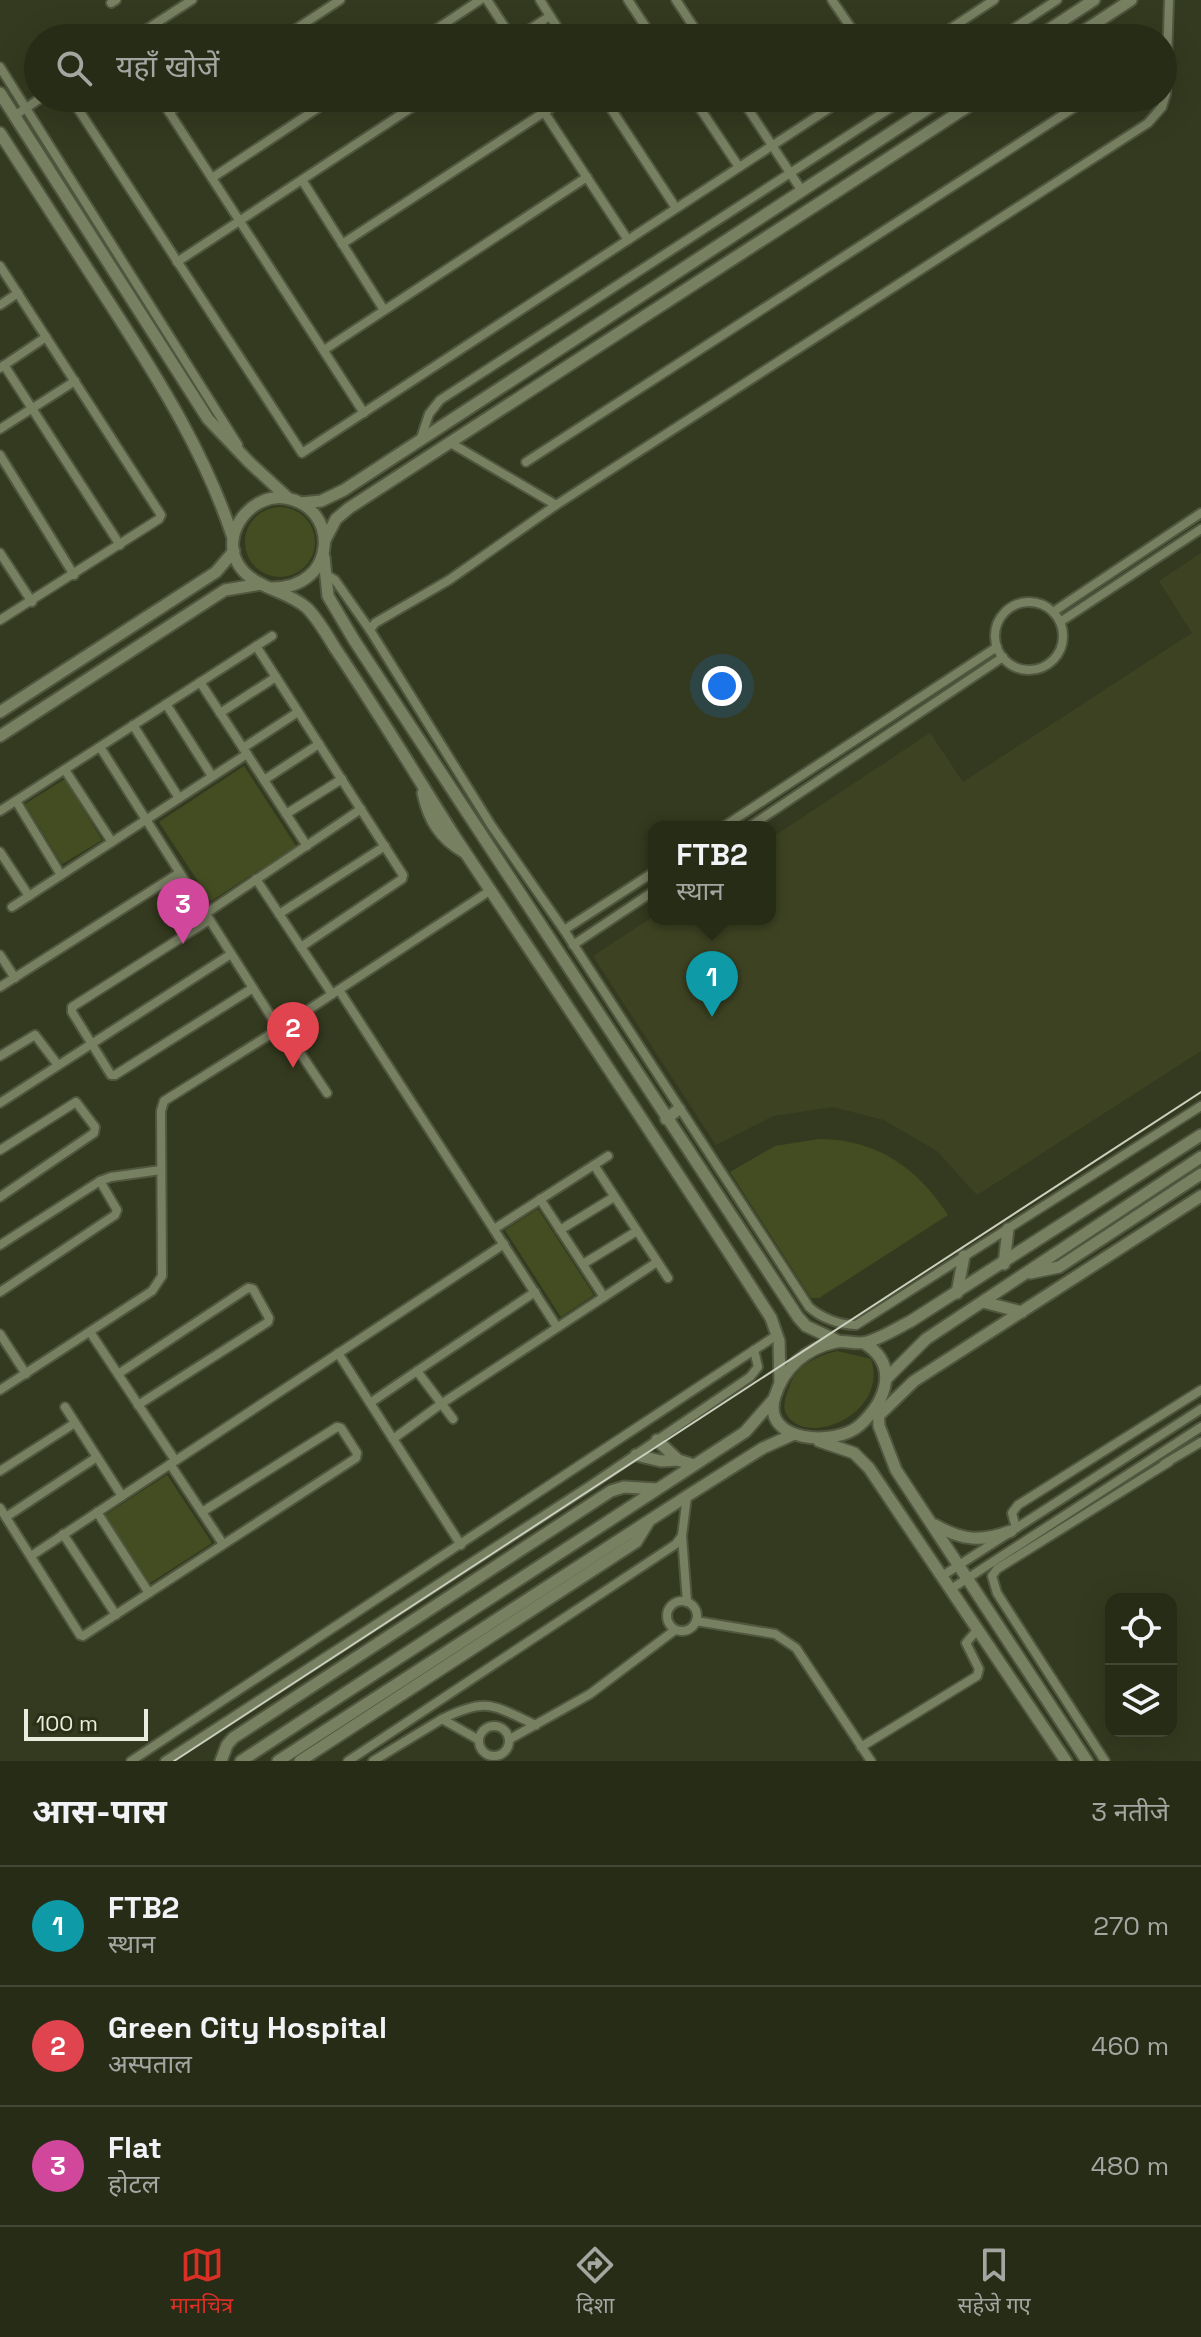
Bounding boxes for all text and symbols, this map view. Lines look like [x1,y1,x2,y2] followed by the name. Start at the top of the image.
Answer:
[24,24,1177,112] search box
[52,46,96,90] icon: search
[116,47,219,86] text: यहाँ खोजें
[702,666,742,706] your location
[648,821,776,925] popup
[676,835,748,874] text: FTB2
[676,874,724,908] text: स्थान
[157,878,209,944] pin: 3
[686,951,738,1017] pin: 1
[267,1002,319,1068] pin: 2
[1105,1593,1177,1737] map controls
[1105,1593,1177,1665] button: locate
[1105,1665,1177,1737] button: layers
[24,1705,148,1741] scale bar
[36,1709,98,1737] text: 100 m
[32,1790,167,1833] text: आस-पास
[1091,1795,1169,1829] text: 3 नतीजे
[108,1888,179,1927] text: FTB2
[52,1909,64,1943] text: 1
[1093,1909,1169,1943] text: 270 m
[108,1927,155,1961] text: स्थान
[108,2008,387,2047] text: Green City Hospital
[50,2029,66,2063] text: 2
[1091,2029,1169,2063] text: 460 m
[108,2047,192,2081] text: अस्पताल
[108,2128,162,2167] text: Flat
[50,2149,66,2183] text: 3
[1091,2149,1169,2183] text: 480 m
[108,2167,159,2201] text: होटल
[170,2243,233,2322] tab: मानचित्र
[573,2243,617,2322] tab: दिशा
[958,2243,1031,2322] tab: सहेजे गए

